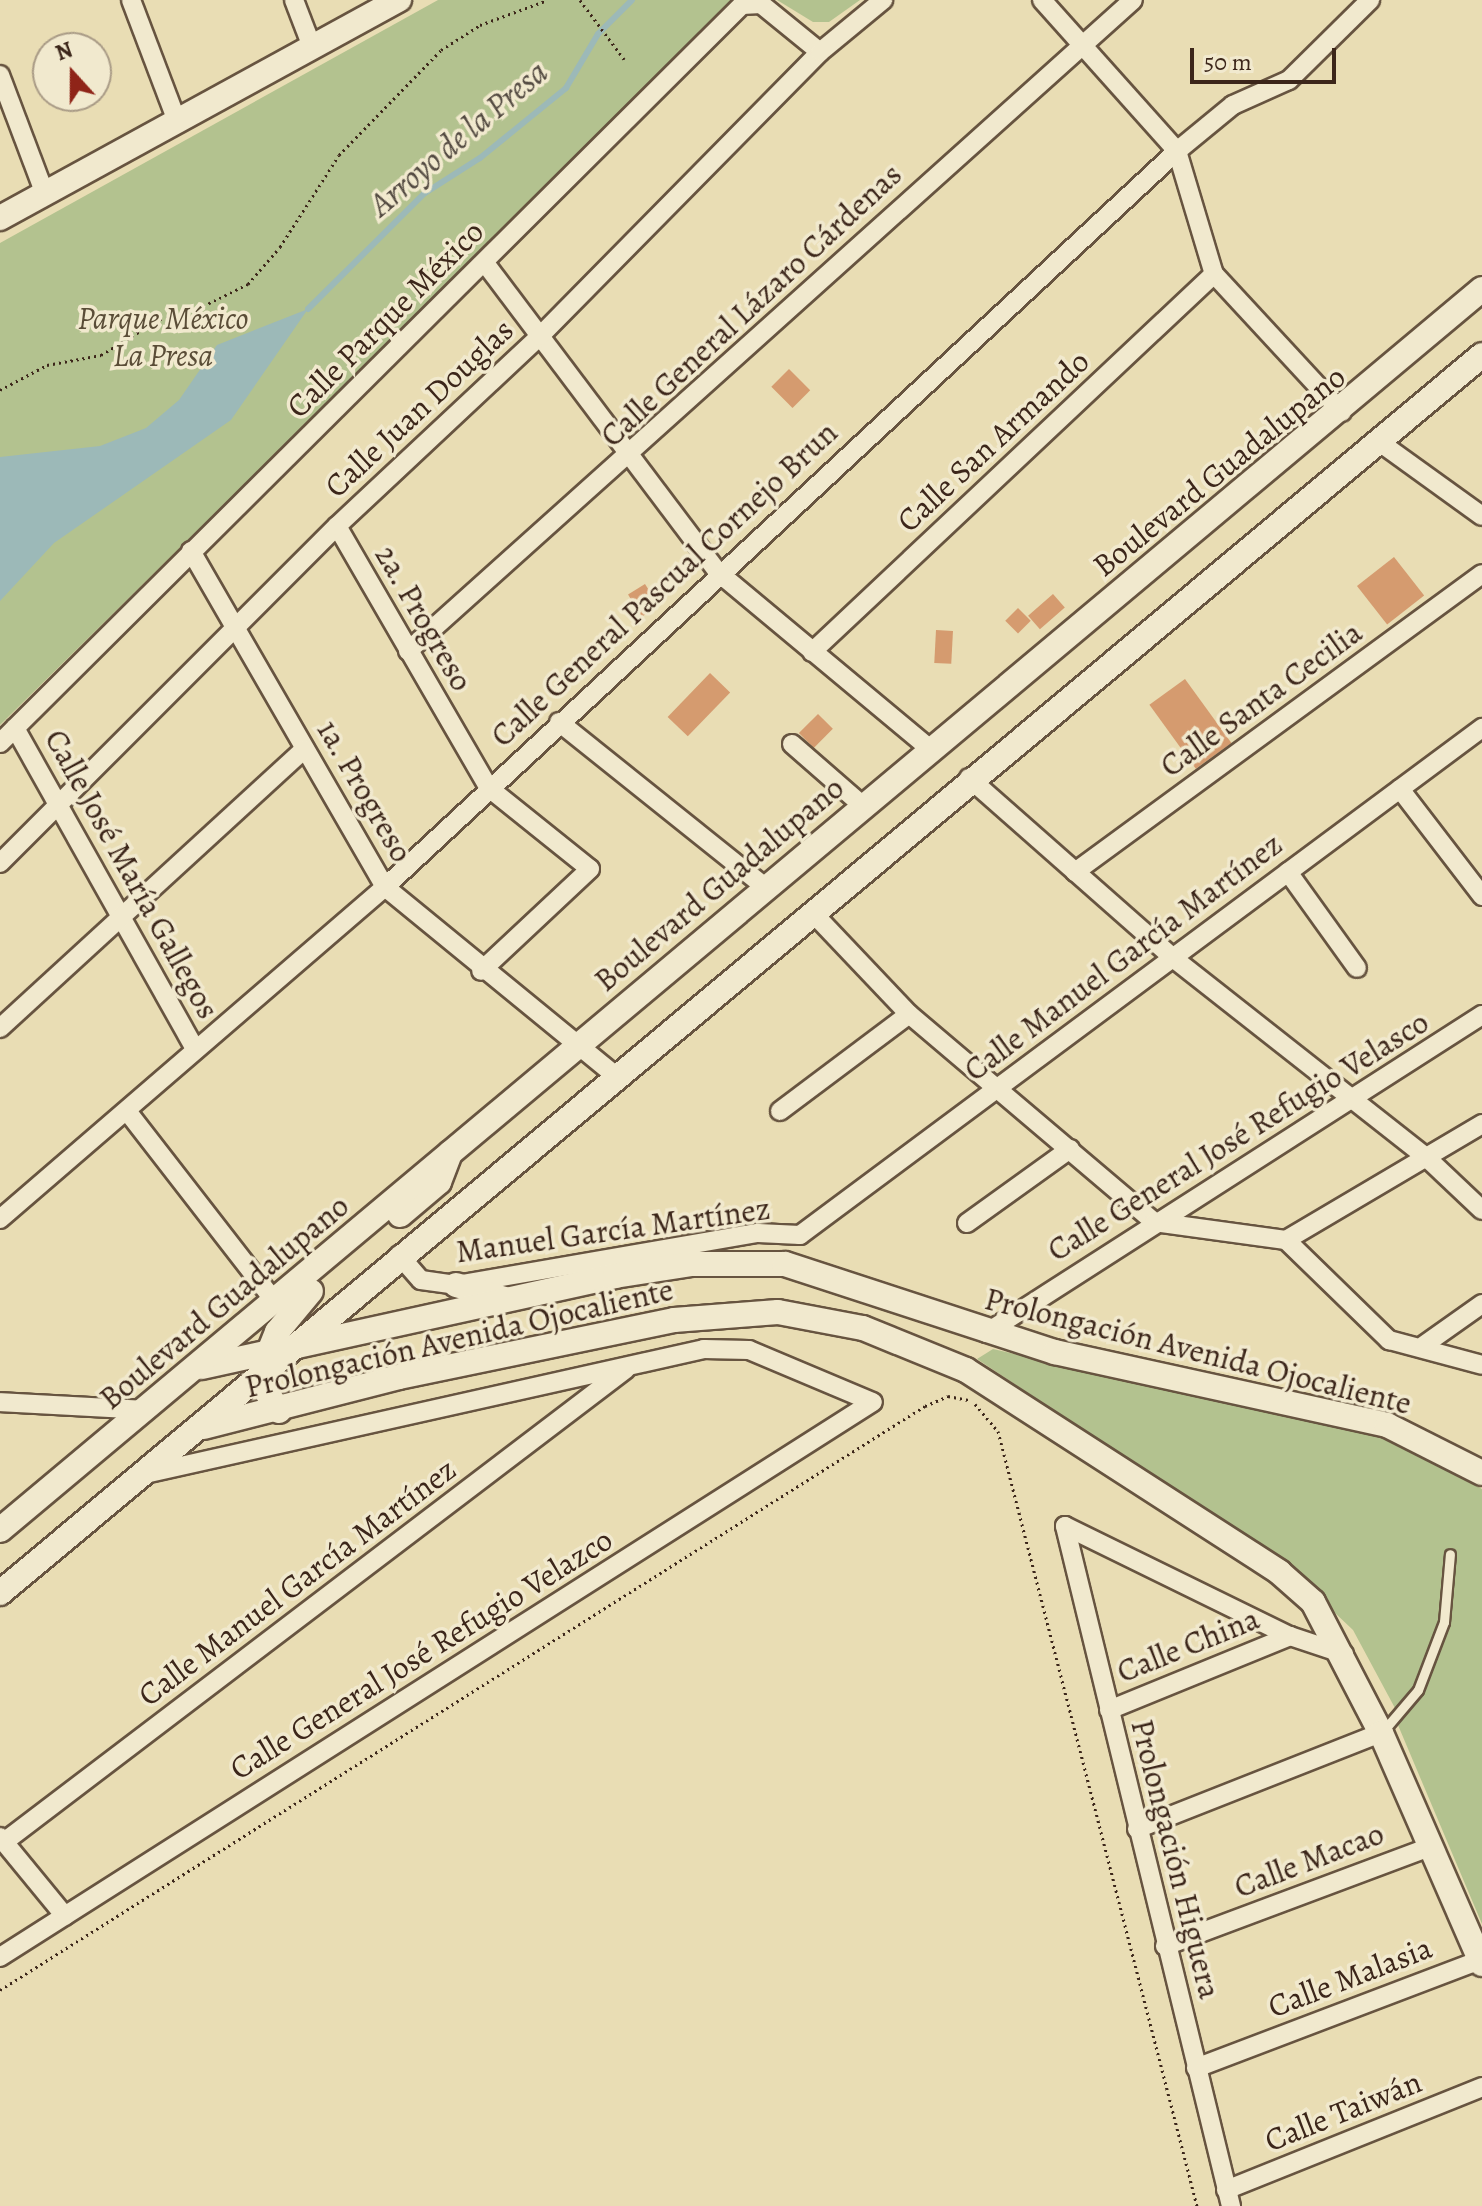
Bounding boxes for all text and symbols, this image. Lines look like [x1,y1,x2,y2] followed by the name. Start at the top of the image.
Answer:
[32,32,112,112] north arrow
[1194,32,1340,82] scale bar
[51,35,77,68] text: N
[1204,46,1252,78] text: 50 m
[360,51,556,225] water label: Arroyo de la Presa
[592,155,910,455] street label: Calle General Lázaro Cárdenas
[278,212,492,426] street label: Calle Parque México
[77,300,249,375] park label: Parque México La Presa
[317,311,521,505] street label: Calle Juan Douglas
[889,342,1097,540] street label: Calle San Armando
[1085,357,1353,585] street label: Boulevard Guadalupano
[483,413,845,755] street label: Calle General Pascual Cornejo Brun
[367,538,481,698] street label: 2a. Progreso
[1153,613,1369,785] street label: Calle Santa Cecilia
[309,713,421,869] street label: 1a. Progreso
[37,723,227,1025] street label: Calle José María Gallegos
[587,768,851,1000] street label: Boulevard Guadalupano
[956,825,1290,1089] street label: Calle Manuel García Martínez
[1040,1003,1436,1269] street label: Calle General José Refugio Velasco
[92,1186,356,1418] street label: Boulevard Guadalupano
[453,1189,773,1271] street label: Manuel García Martínez
[241,1270,677,1406] street label: Prolongación Avenida Ojocaliente
[981,1279,1415,1423] street label: Prolongación Avenida Ojocaliente
[130,1450,464,1714] street label: Calle Manuel García Martínez
[223,1520,619,1788] street label: Calle General José Refugio Velazco
[1111,1599,1265,1691] street label: Calle China
[1123,1715,1229,2003] street label: Prolongación Higuera
[1229,1814,1389,1906] street label: Calle Macao
[1263,1928,1437,2026] street label: Calle Malasia
[1259,2062,1427,2160] street label: Calle Taiwán

